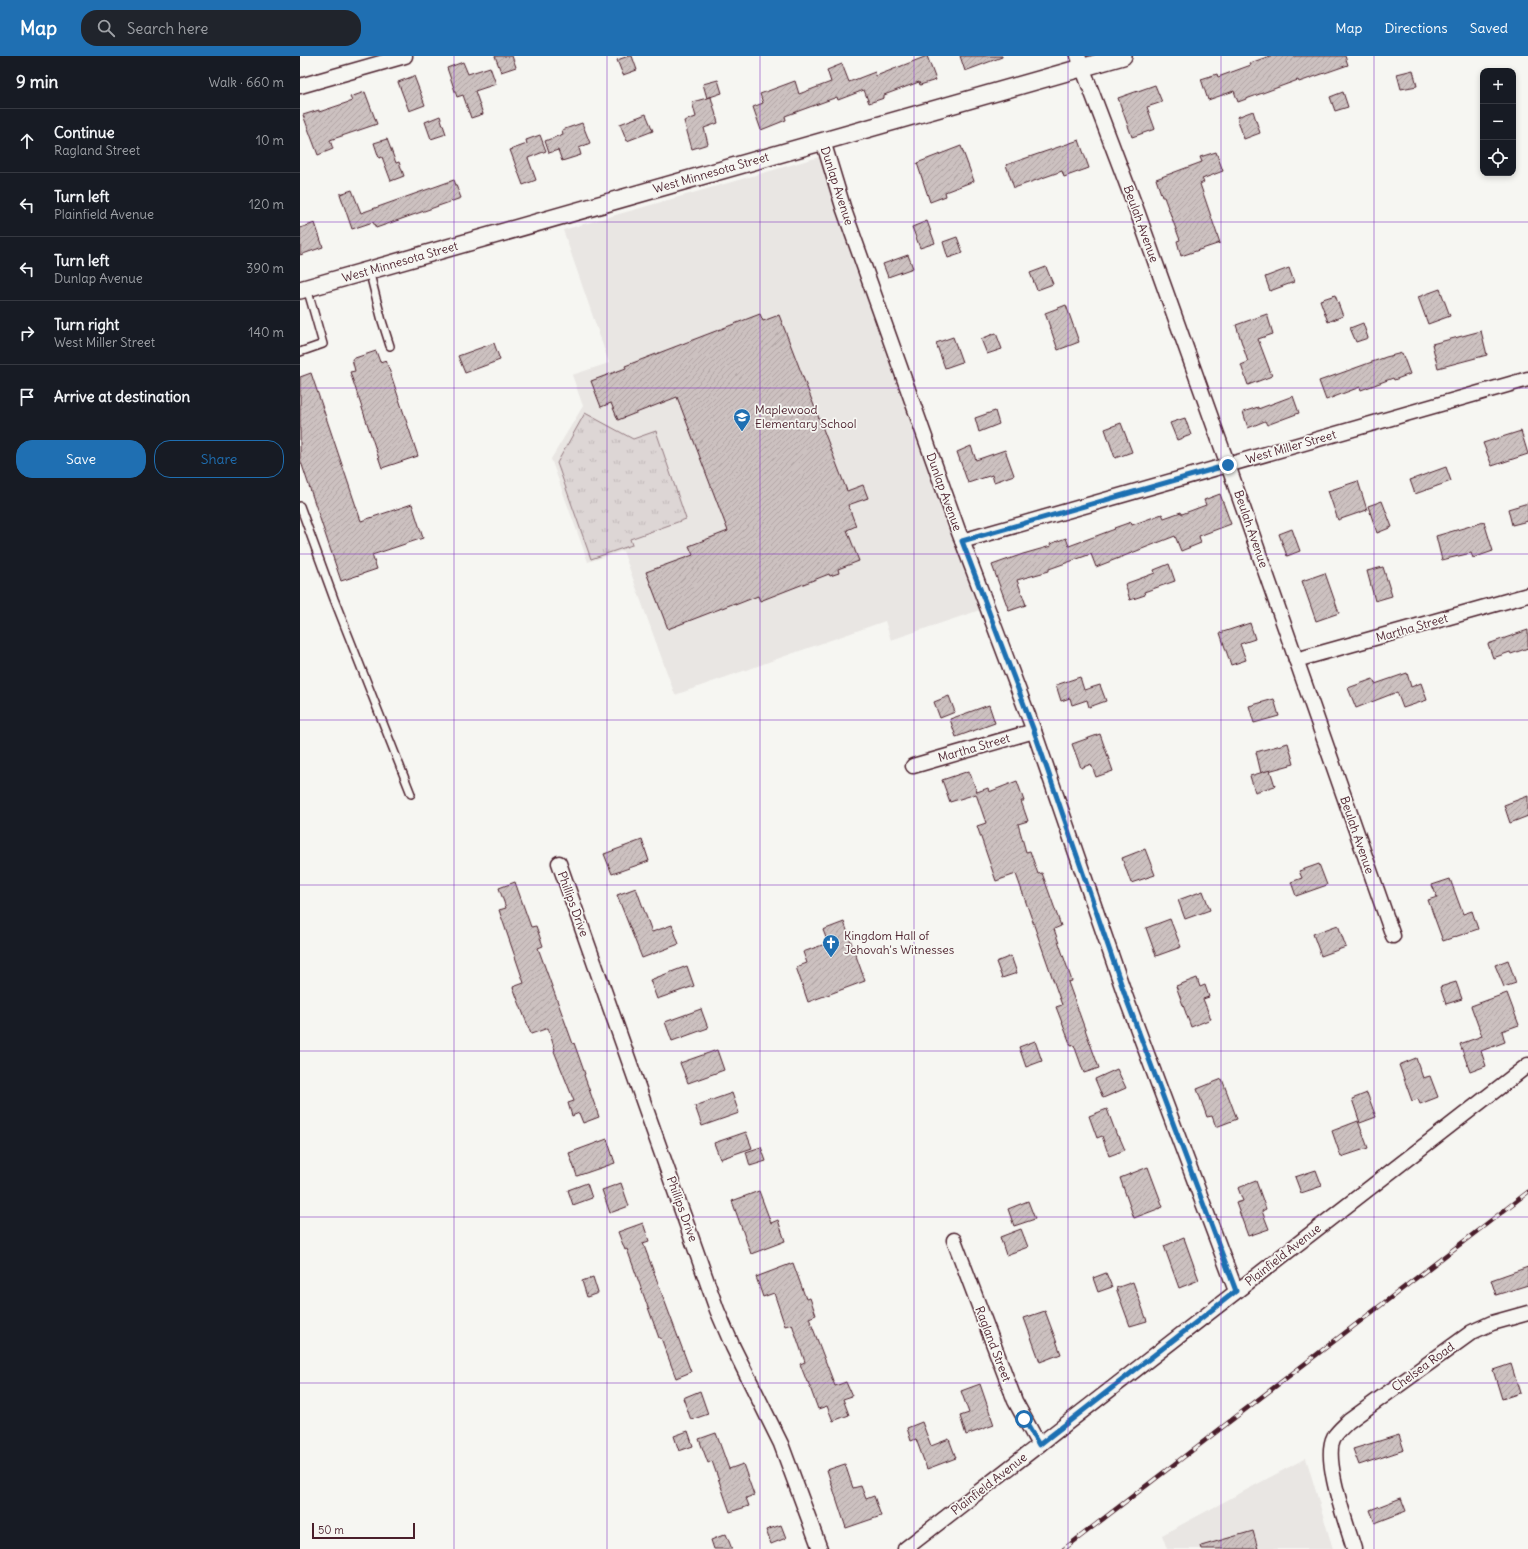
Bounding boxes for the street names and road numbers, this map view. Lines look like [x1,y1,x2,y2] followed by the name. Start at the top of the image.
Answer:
[818,145,857,227] street label: Dunlap Avenue
[651,149,771,196] street label: West Minnesota Street
[1121,183,1162,264] street label: Beulah Avenue
[340,238,460,285] street label: West Minnesota Street
[1244,426,1338,467] street label: West Miller Street
[923,451,966,533] street label: Dunlap Avenue
[1231,488,1272,570] street label: Beulah Avenue
[1374,610,1450,645] street label: Martha Street
[936,730,1012,765] street label: Martha Street
[1337,794,1378,876] street label: Beulah Avenue
[555,869,592,939] street label: Phillips Drive
[664,1174,701,1244] street label: Phillips Drive
[1242,1220,1324,1289] street label: Plainfield Avenue
[972,1304,1015,1384] street label: Ragland Street
[1388,1339,1457,1394] street label: Chelsea Road
[948,1449,1030,1518] street label: Plainfield Avenue

